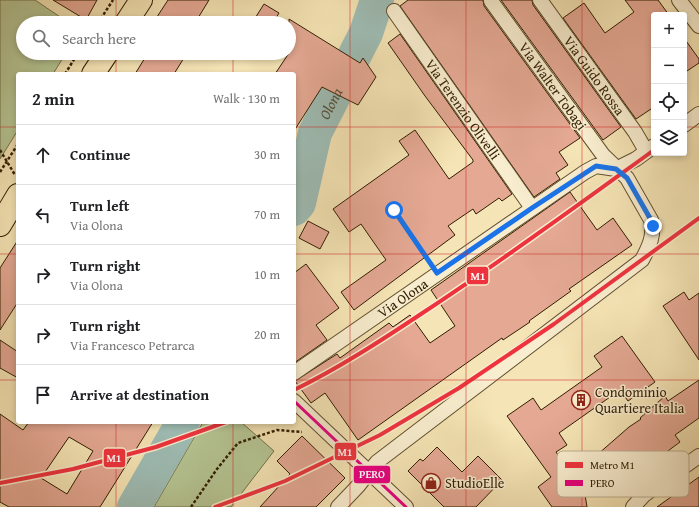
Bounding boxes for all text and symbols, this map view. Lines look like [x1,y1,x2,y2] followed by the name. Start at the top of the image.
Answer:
[651,12,687,156] map controls
[651,12,687,48] button: +
[16,16,296,60] search box
[30,27,52,49] icon: search
[62,28,136,49] text: Search here
[559,32,630,119] street label: Via Guido Rossa
[514,38,592,134] street label: Via Walter Tobagi
[651,48,687,84] button: −
[421,55,505,164] street label: Via Terenzio Olivelli
[313,84,347,123] water label: Olona
[651,84,687,120] button: locate
[32,86,74,111] text: 2 min
[213,89,280,108] text: Walk · 130 m
[651,120,687,156] button: layers
[32,144,54,166] icon: ahead
[70,144,131,165] text: Continue
[254,145,280,164] text: 30 m
[70,195,129,216] text: Turn left
[385,201,403,219] route start
[32,204,54,226] icon: left
[254,205,280,224] text: 70 m
[70,216,123,235] text: Via Olona
[644,217,662,235] route end
[70,255,141,276] text: Turn right
[32,264,54,286] icon: right
[254,265,280,284] text: 10 m
[466,266,489,285] line badge: M1
[470,268,486,284] text: M1
[374,273,432,322] street label: Via Olona
[70,276,123,295] text: Via Olona
[70,315,141,336] text: Turn right
[32,324,54,346] icon: right
[254,325,280,344] text: 20 m
[70,336,195,355] text: Via Francesco Petrarca
[595,382,685,418] place label: Condominio Quartiere Italia
[32,384,54,406] icon: arrive
[70,384,209,405] text: Arrive at destination
[570,389,592,411] building icon: Condominio Quartiere Italia
[334,442,357,461] line badge: M1
[337,444,353,460] text: M1
[103,448,126,468] line badge: M1
[106,450,122,466] text: M1
[557,451,689,497] legend
[590,457,635,473] text: Metro M1
[353,465,391,484] line badge: PERO
[359,466,385,482] text: PERO
[420,472,442,494] shop icon: StudioElle
[445,473,505,493] place label: StudioElle
[590,475,615,491] text: PERO

